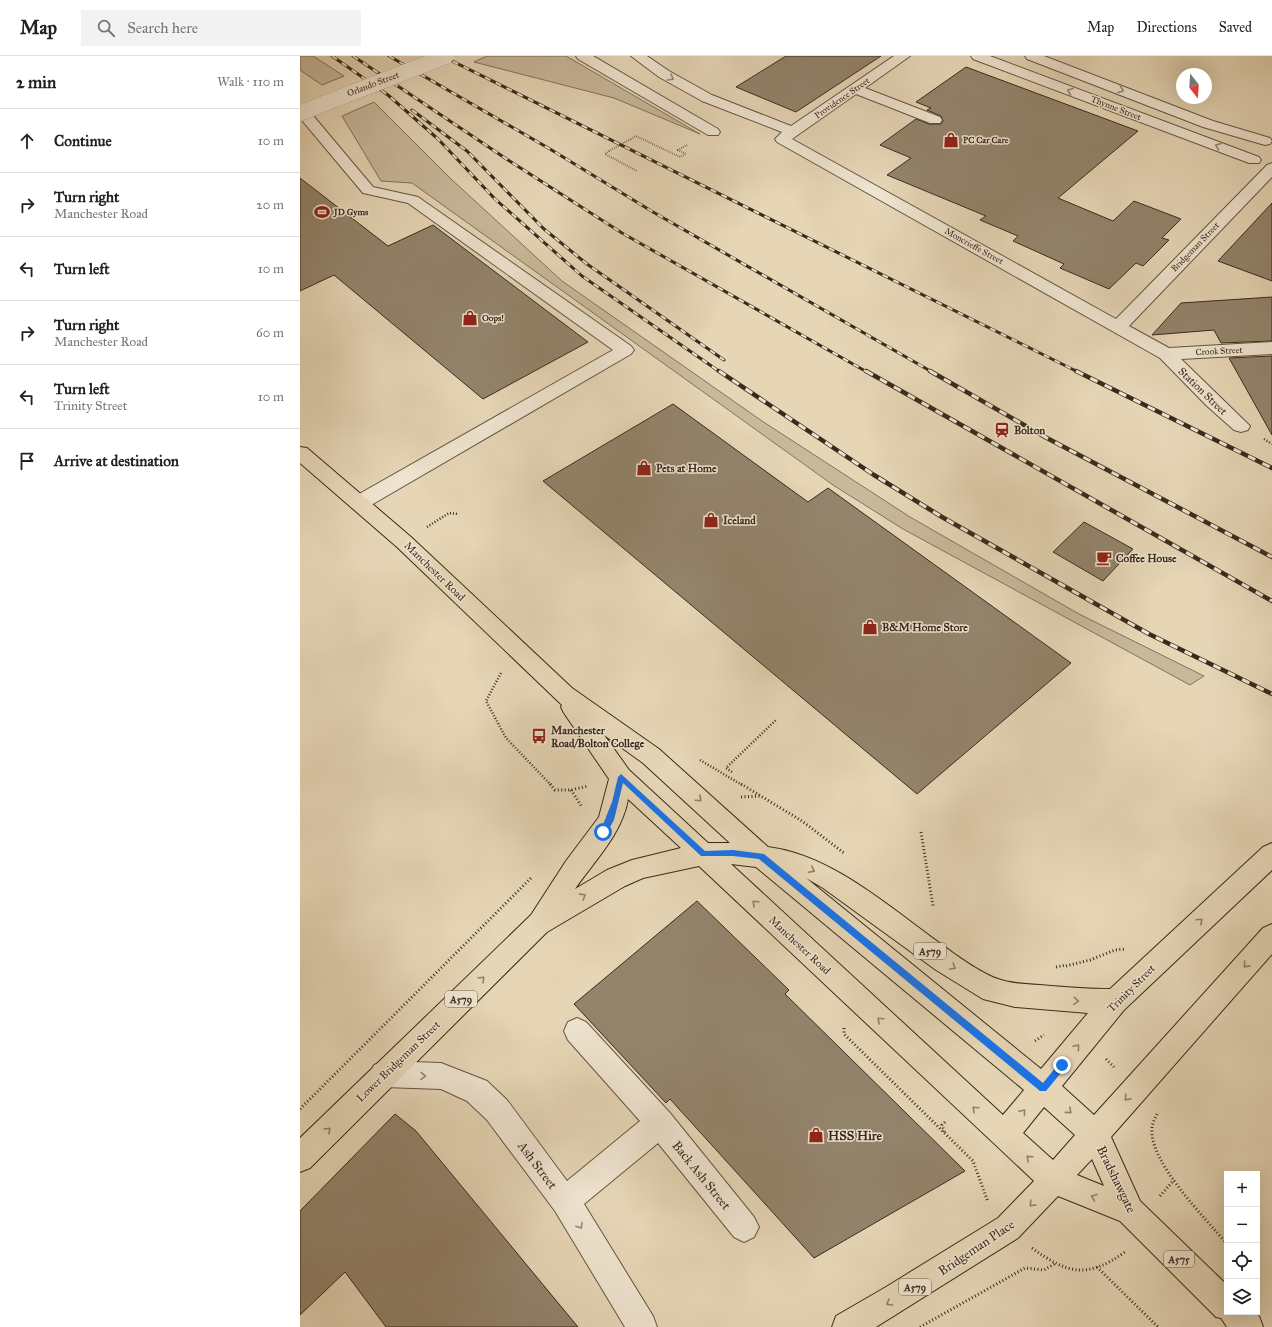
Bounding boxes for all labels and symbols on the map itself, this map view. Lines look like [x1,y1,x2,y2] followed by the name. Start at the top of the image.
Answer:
[345,68,401,98] street label: Orlando Street
[1176,68,1212,104] north arrow
[667,73,674,80] one-way arrow
[812,74,872,121] street label: Providence Street
[1117,85,1124,93] one-way arrow
[1067,87,1074,95] one-way arrow
[1089,93,1144,122] street label: Thynne Street
[942,131,960,149] shop icon: PC Car Care
[963,134,1009,145] place label: PC Car Care
[1214,143,1221,151] one-way arrow
[313,203,331,221] sports icon: JD Gyms
[333,206,369,218] place label: JD Gyms
[1168,219,1222,274] street label: Bridgeman Street
[943,225,1006,267] street label: Moncrieffe Street
[461,309,479,327] shop icon: Oops!
[482,312,504,324] place label: Oops!
[1195,344,1244,357] street label: Crook Street
[1175,365,1230,418] street label: Station Street
[993,421,1011,439] station icon: Bolton
[1014,424,1045,437] place label: Bolton
[635,459,653,477] shop icon: Pets at Home
[656,462,717,475] place label: Pets at Home
[702,511,720,529] shop icon: Iceland
[723,514,756,527] place label: Iceland
[401,539,468,604] street label: Manchester Road
[1095,549,1113,567] cafe icon: Coffee House
[1116,552,1177,565] place label: Coffee House
[861,618,879,636] shop icon: B&M Home Store
[882,621,968,634] place label: B&M Home Store
[551,724,645,750] place label: Manchester Road/Bolton College
[530,727,548,745] bus stop icon: Manchester Road/Bolton College
[695,795,702,802] one-way arrow
[594,823,612,841] route start
[808,865,815,873] one-way arrow
[579,894,586,901] one-way arrow
[753,901,760,908] one-way arrow
[766,913,834,978] street label: Manchester Road
[1195,918,1203,926] one-way arrow
[914,943,946,959] road number: A579
[1243,960,1250,968] one-way arrow
[1105,962,1158,1015] street label: Trinity Street
[949,963,956,970] one-way arrow
[477,976,485,984] one-way arrow
[445,991,477,1007] road number: A579
[1073,996,1079,1005] one-way arrow
[877,1017,885,1024] one-way arrow
[354,1018,443,1105] street label: Lower Bridgeman Street
[1072,1045,1079,1052] one-way arrow
[1053,1056,1071,1074] route end
[420,1071,426,1080] one-way arrow
[1125,1093,1132,1100] one-way arrow
[972,1106,980,1113] one-way arrow
[1064,1106,1072,1114] one-way arrow
[1019,1109,1026,1116] one-way arrow
[807,1126,825,1144] shop icon: HSS Hire
[323,1127,330,1135] one-way arrow
[828,1128,883,1144] place label: HSS Hire
[513,1138,561,1193] street label: Ash Street
[669,1138,734,1214] street label: Back Ash Street
[1093,1143,1140,1216] street label: Bradshawgate
[1026,1155,1034,1162] one-way arrow
[1091,1193,1098,1201] one-way arrow
[1029,1199,1036,1207] one-way arrow
[935,1216,1018,1279] street label: Bridgeman Place
[576,1222,583,1229] one-way arrow
[1164,1251,1194,1267] road number: A575
[899,1279,931,1295] road number: A579
[886,1299,893,1306] one-way arrow

